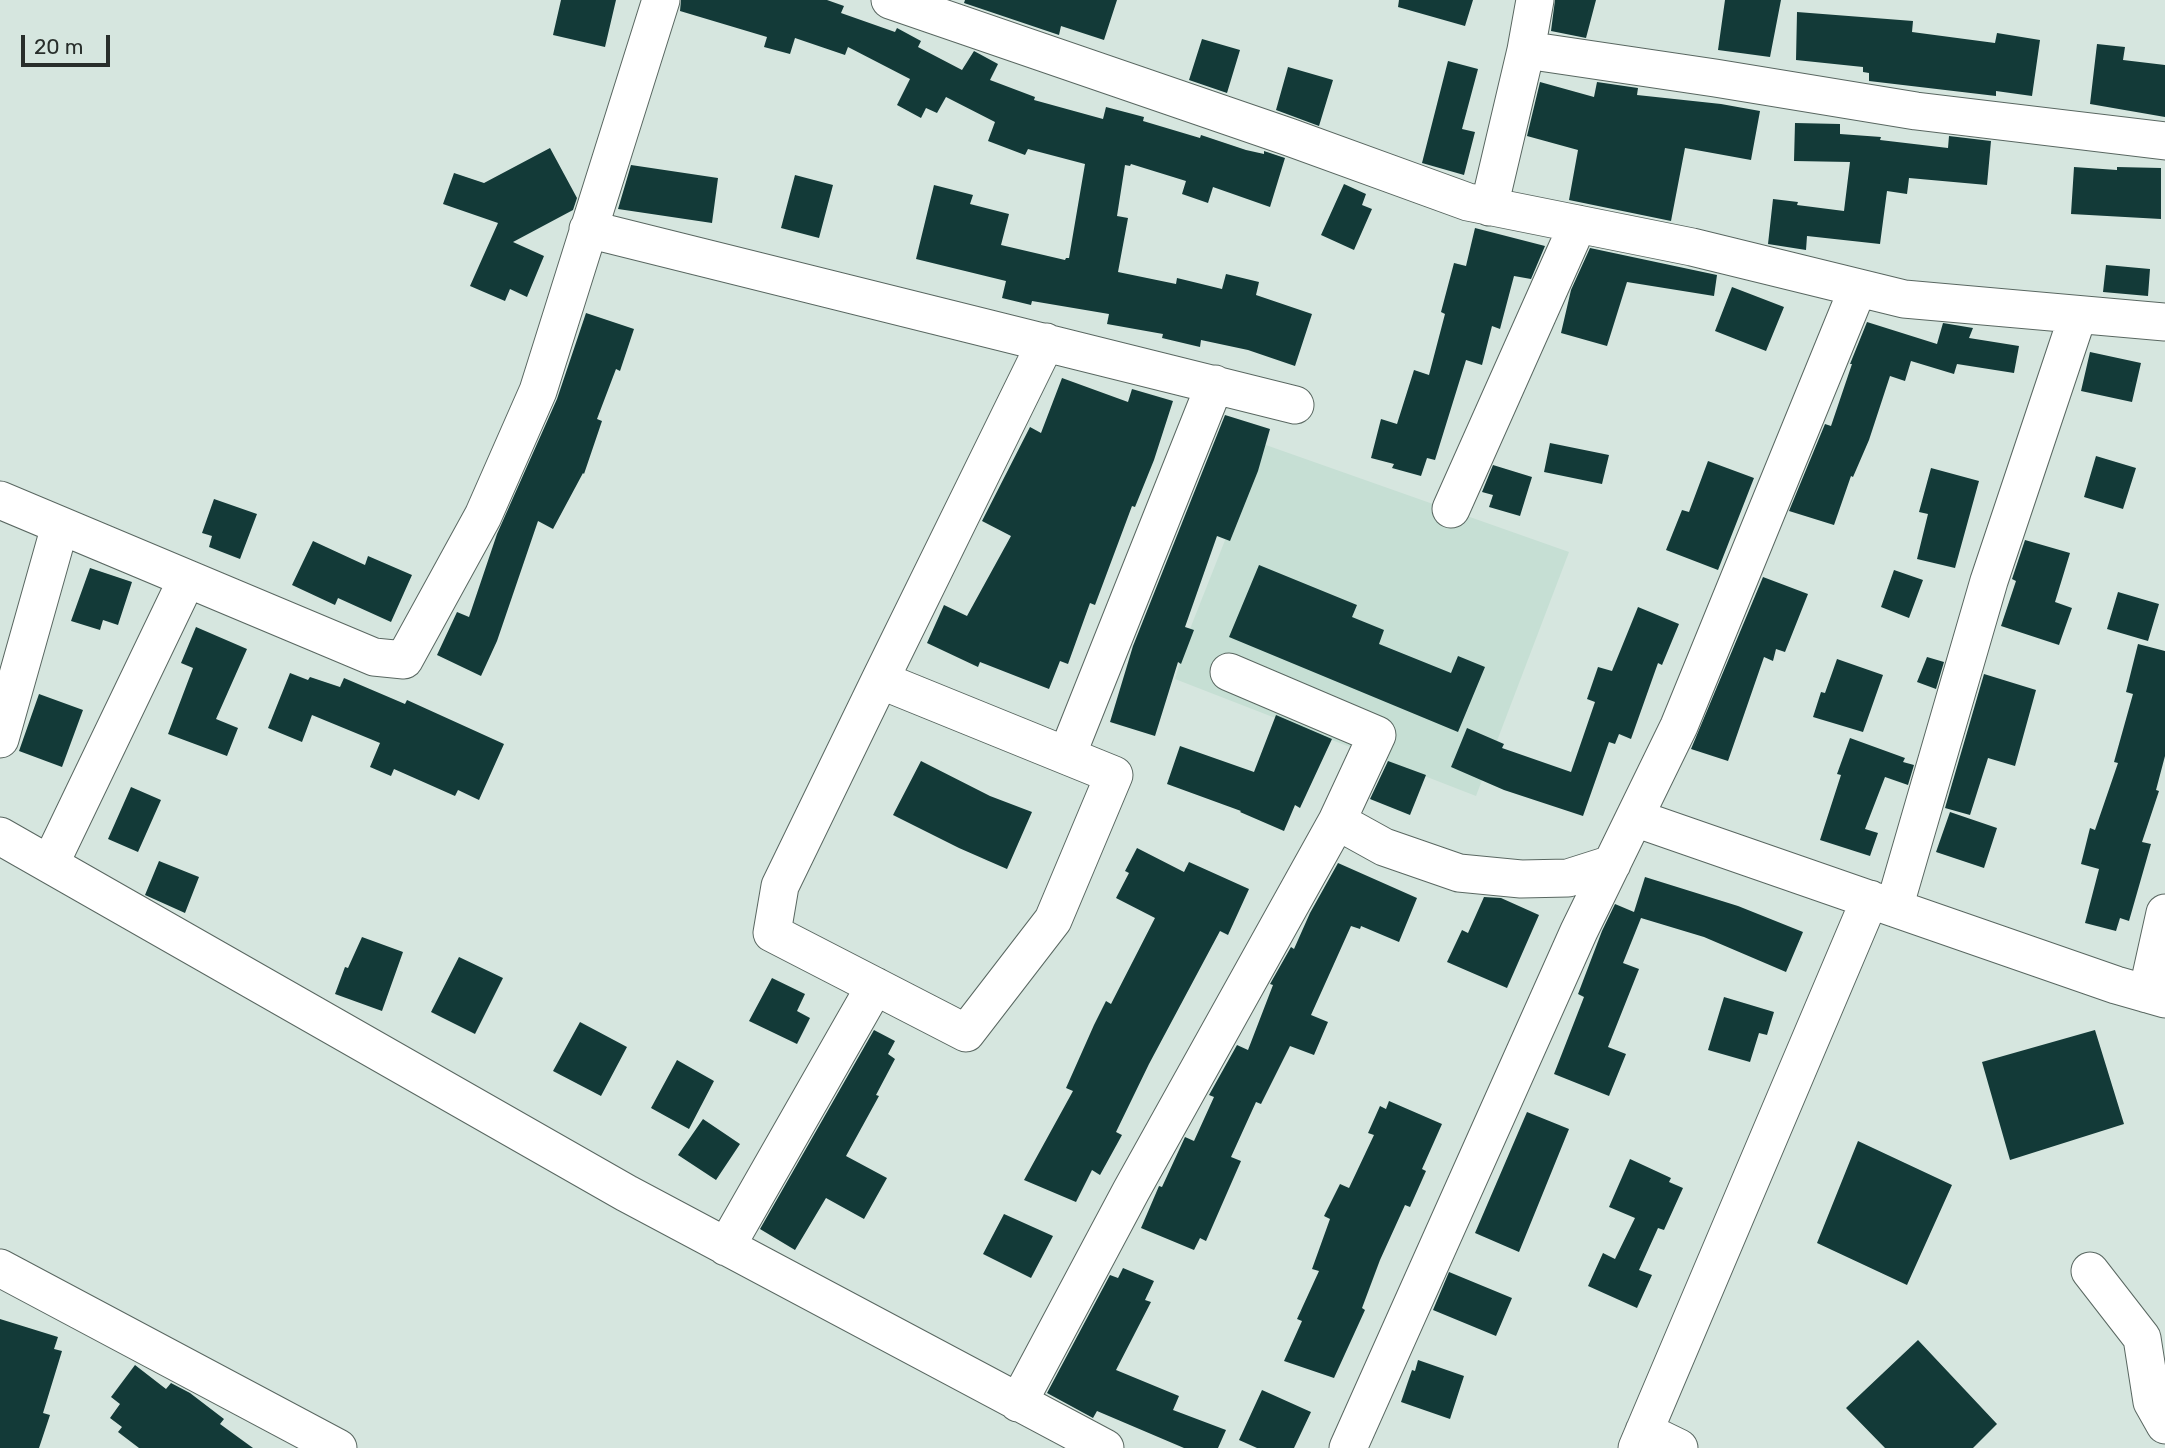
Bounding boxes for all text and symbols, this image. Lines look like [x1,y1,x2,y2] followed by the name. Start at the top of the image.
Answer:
[24,21,114,65] scale bar
[34,34,83,59] text: 20 m

